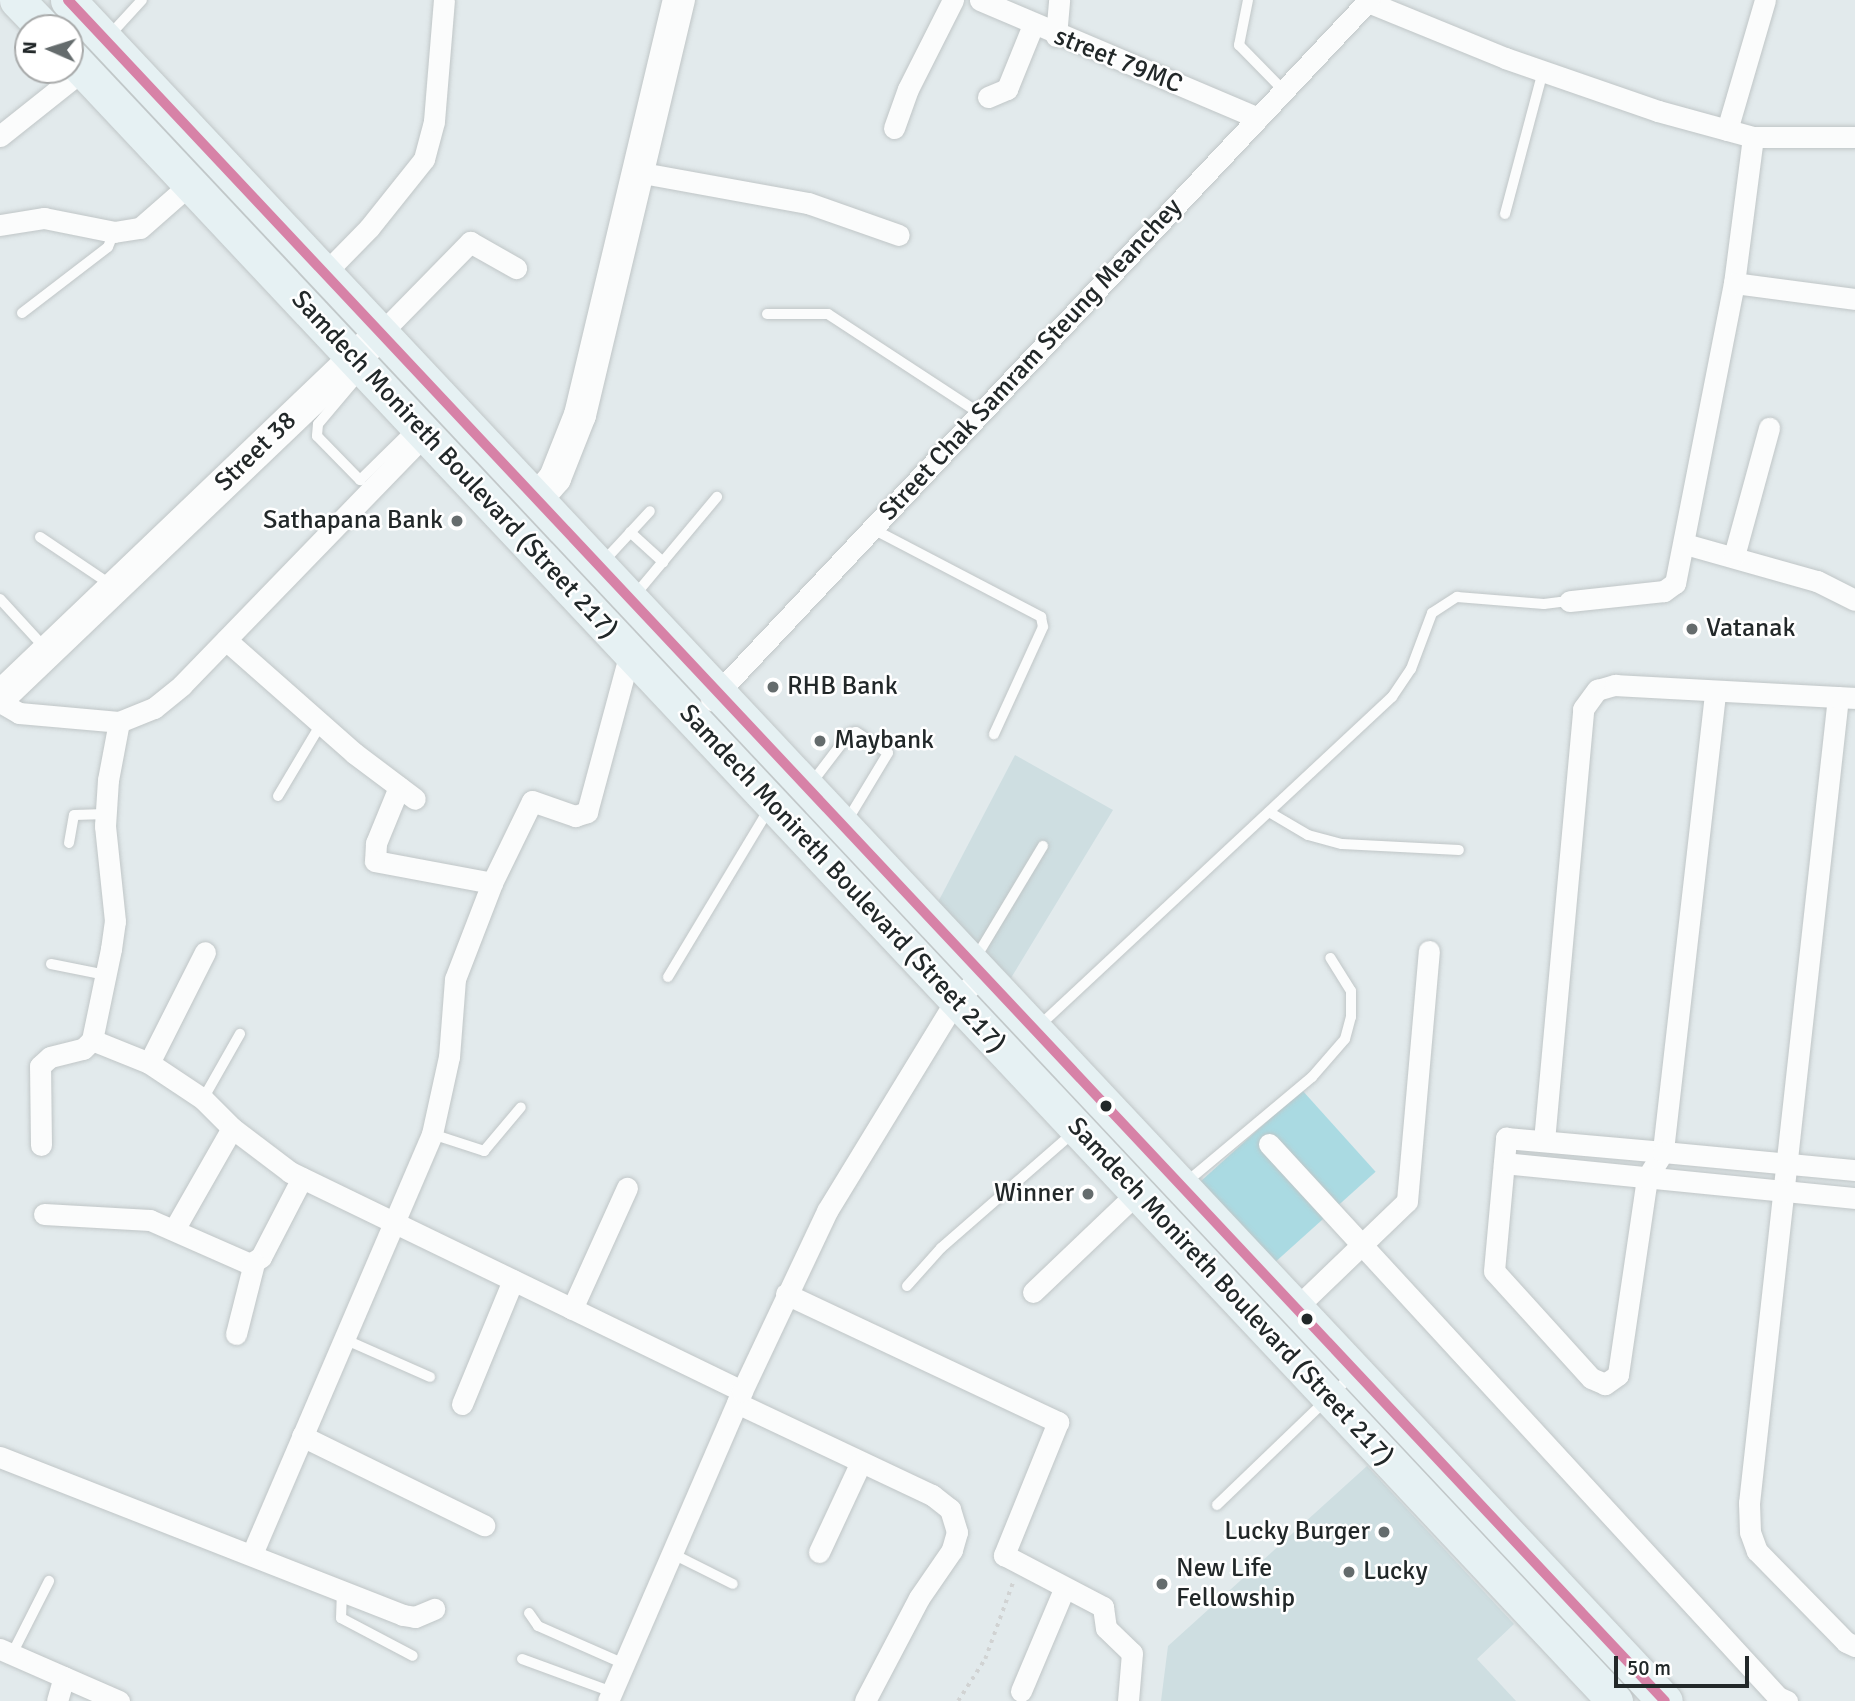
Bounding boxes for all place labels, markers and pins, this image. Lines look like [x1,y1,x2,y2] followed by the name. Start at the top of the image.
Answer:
[263,505,443,537] place label: Sathapana Bank
[449,513,465,529] marker: Sathapana Bank
[1706,613,1796,645] place label: Vatanak
[1684,621,1700,637] marker: Vatanak
[787,671,898,703] place label: RHB Bank
[765,679,781,695] marker: RHB Bank
[834,725,934,757] place label: Maybank
[812,733,828,749] marker: Maybank
[1099,1099,1113,1113] unlabelled marker
[994,1178,1074,1210] place label: Winner
[1080,1186,1096,1202] marker: Winner
[1300,1312,1314,1326] unlabelled marker
[1224,1516,1370,1548] place label: Lucky Burger
[1376,1524,1392,1540] marker: Lucky Burger
[1176,1553,1295,1614] place label: New Life Fellowship
[1363,1556,1428,1588] place label: Lucky
[1341,1564,1357,1580] marker: Lucky
[1154,1576,1170,1592] marker: New Life Fellowship

